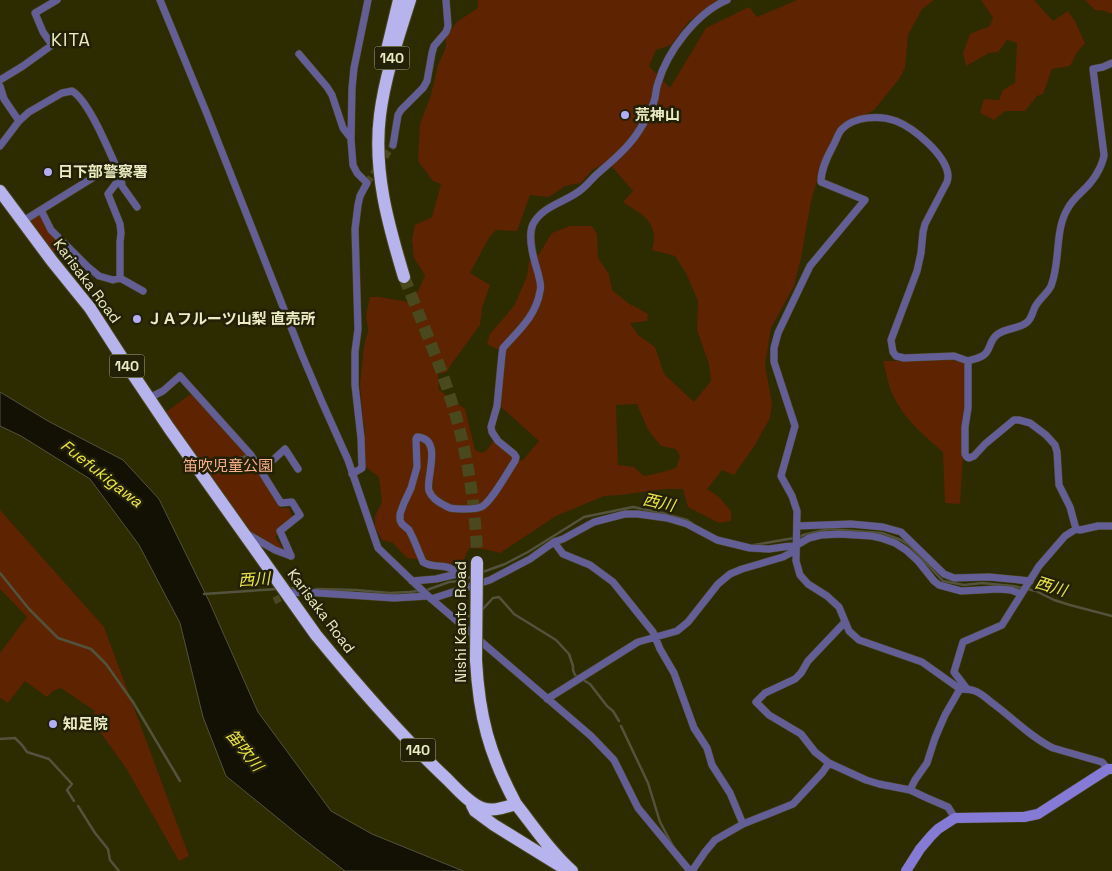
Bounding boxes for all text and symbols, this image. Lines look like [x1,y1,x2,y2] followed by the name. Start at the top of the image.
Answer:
[51,28,91,51] district label: KITA
[374,46,410,70] road number: 140
[635,105,680,124] place label: 荒神山
[619,109,631,121] marker: 荒神山
[58,162,148,181] place label: 日下部警察署
[42,166,54,178] marker: 日下部警察署
[49,235,125,327] street label: Karisaka Road
[147,309,316,328] place label: ＪＡフルーツ山梨 直売所
[131,313,143,325] marker: ＪＡフルーツ山梨 直売所
[110,354,144,378] road number: 140
[57,435,147,512] water label: Fuefukigawa
[183,456,273,475] park label: 笛吹児童公園
[641,489,679,517] water label: 西川
[451,561,470,683] street label: Nishi Kanto Road
[283,565,359,657] street label: Karisaka Road
[237,568,273,591] water label: 西川
[1032,572,1071,602] water label: 西川
[63,714,108,733] place label: 知足院
[47,718,59,730] marker: 知足院
[221,725,269,777] water label: 笛吹川
[400,738,436,762] road number: 140

